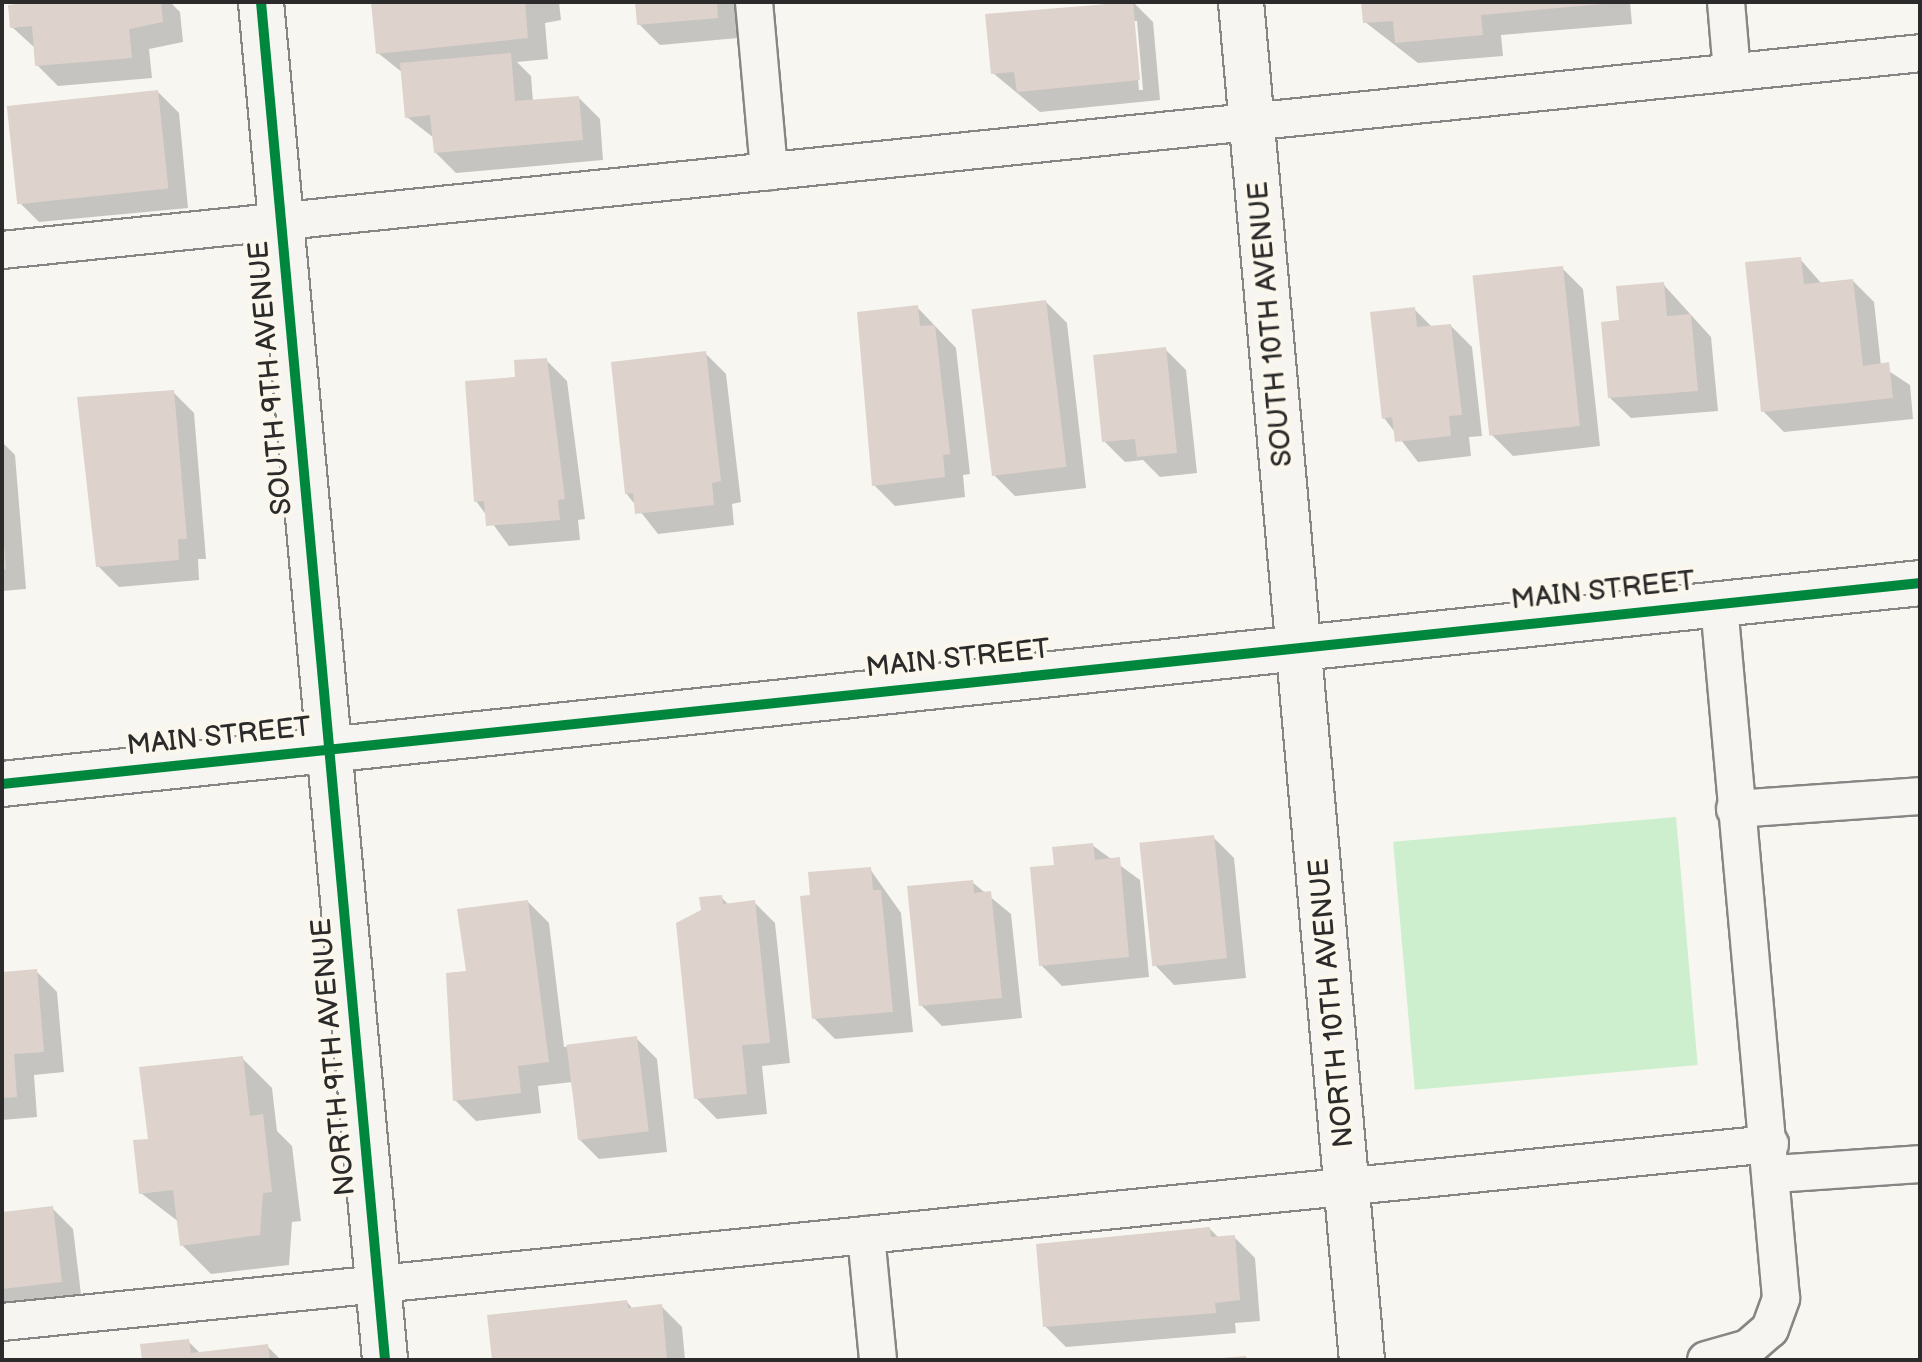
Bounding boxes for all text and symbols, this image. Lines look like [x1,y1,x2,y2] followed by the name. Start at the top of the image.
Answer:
[1242,180,1300,468] street label: SOUTH 10TH AVENUE
[242,239,300,517] street label: SOUTH 9TH AVENUE
[1509,565,1697,617] street label: MAIN STREET
[864,633,1052,685] street label: MAIN STREET
[125,711,313,763] street label: MAIN STREET
[1303,857,1361,1149] street label: NORTH 10TH AVENUE
[305,917,363,1197] street label: NORTH 9TH AVENUE

